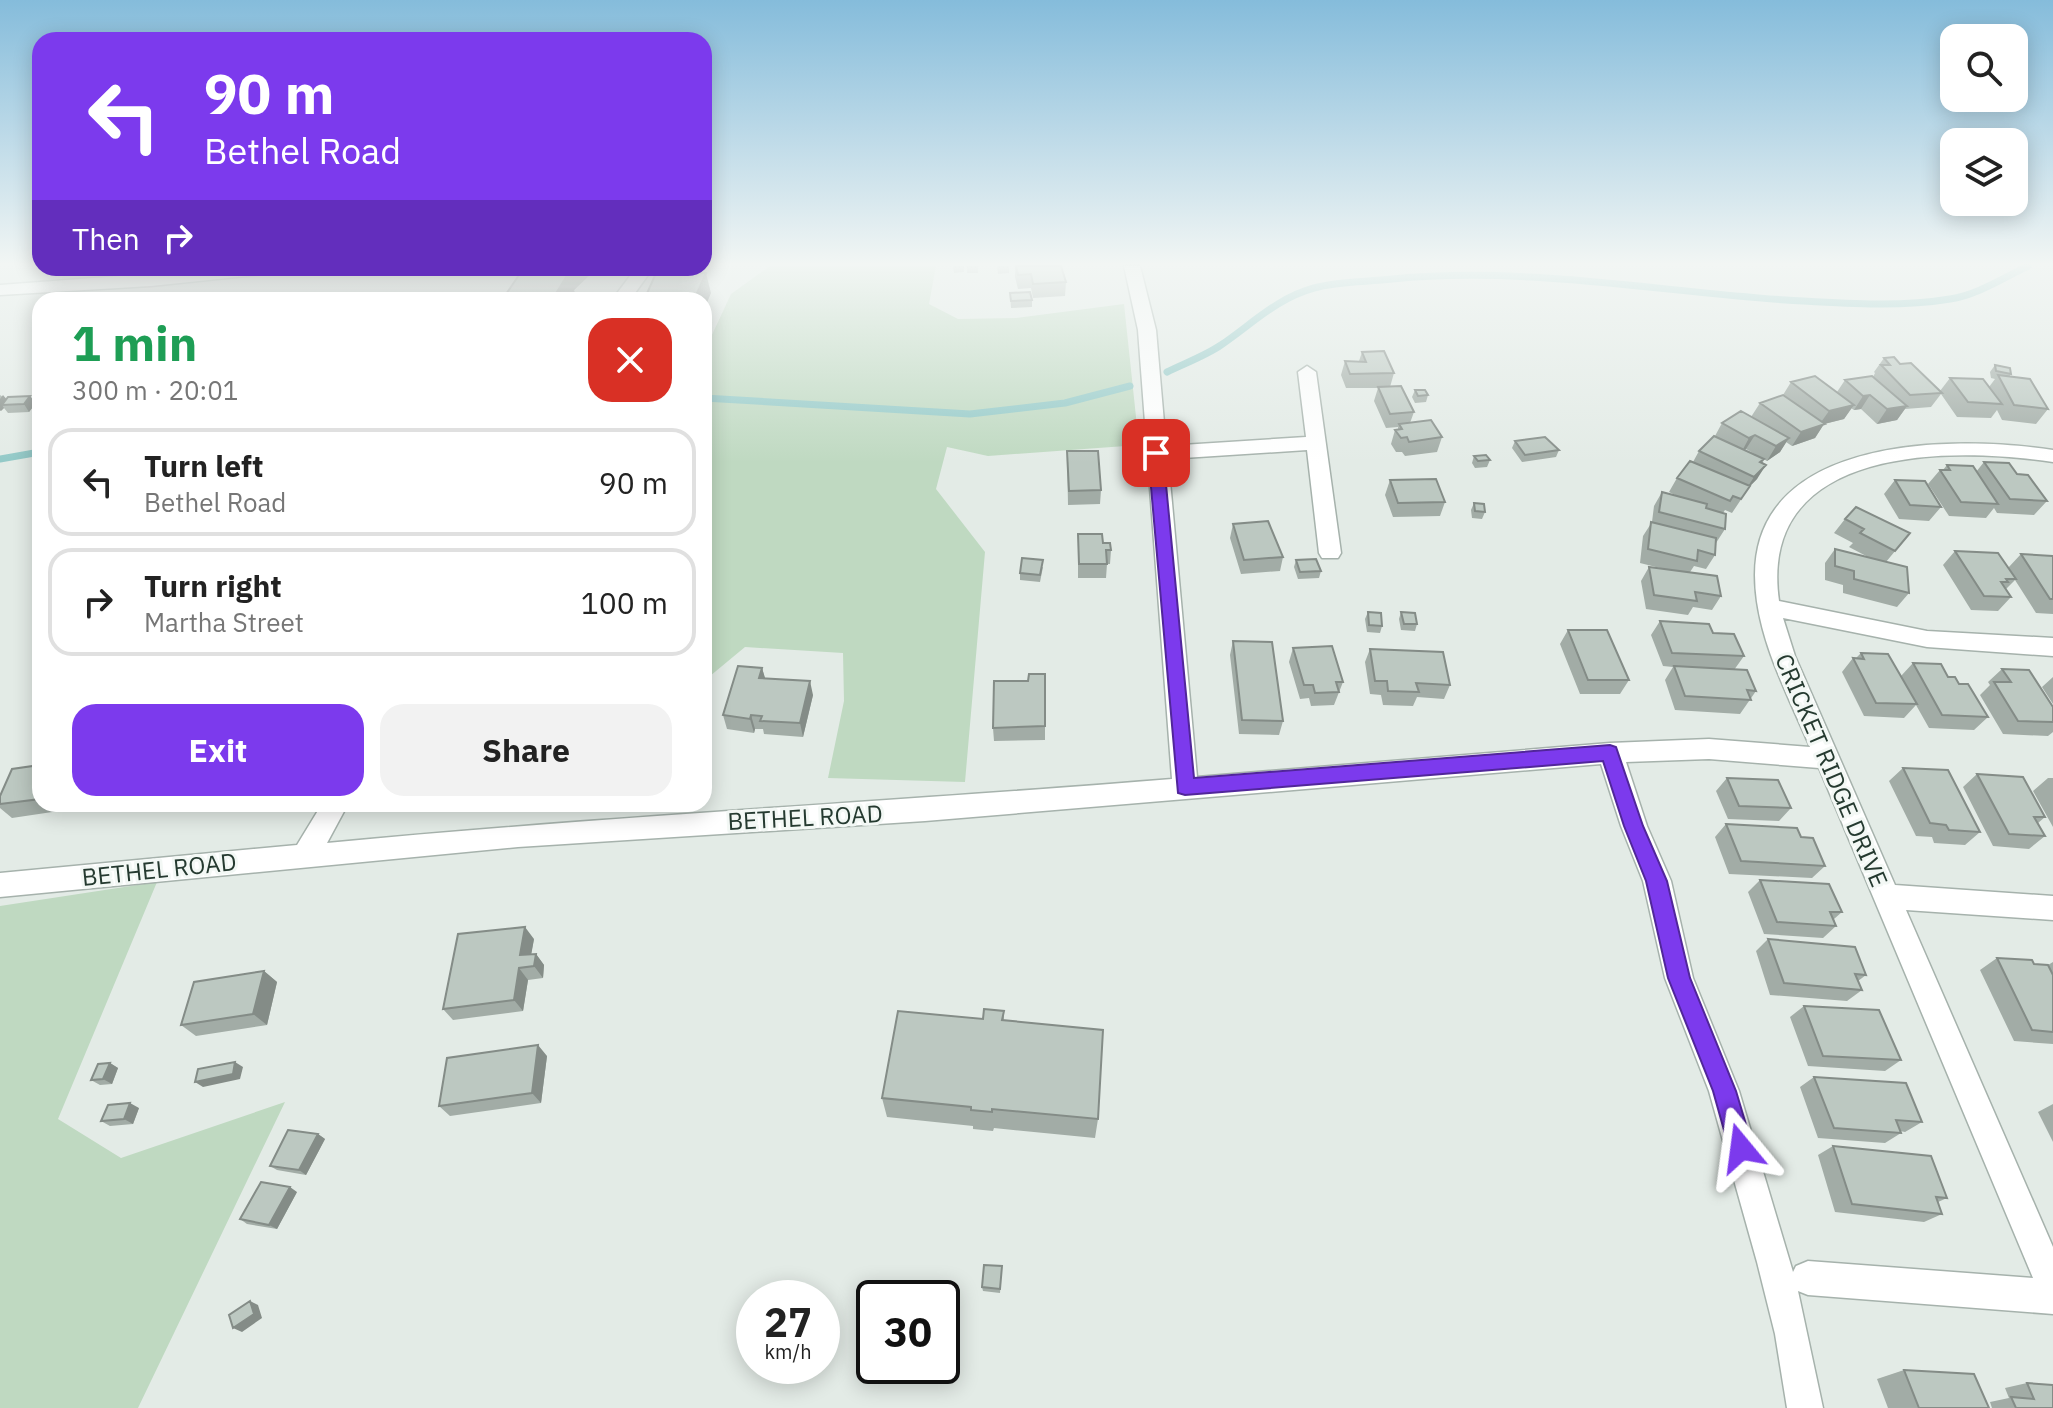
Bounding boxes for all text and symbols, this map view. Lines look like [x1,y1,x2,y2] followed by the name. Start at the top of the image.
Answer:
[1940,24,2028,216] map controls
[1940,24,2028,112] button: search
[204,57,334,129] text: 90 m
[72,64,176,168] icon: left
[204,127,401,174] text: Bethel Road
[1940,128,2028,216] button: layers
[156,216,200,260] icon: right
[72,219,140,258] text: Then
[72,312,197,374] text: 1 min
[588,318,672,402] button: close
[72,373,238,407] text: 300 m · 20:01
[1122,419,1190,487] pin
[1134,431,1178,475] icon: arrive
[144,446,263,485] text: Turn left
[76,460,120,504] icon: left
[599,463,668,502] text: 90 m
[144,485,286,519] text: Bethel Road
[144,566,282,605] text: Turn right
[76,580,120,624] icon: right
[581,583,668,622] text: 100 m
[144,605,304,639] text: Martha Street
[1768,648,1896,892] street label: CRICKET RIDGE DRIVE
[72,704,364,796] button: Exit
[380,704,672,796] button: Share
[727,797,883,837] street label: BETHEL ROAD
[80,845,238,893] street label: BETHEL ROAD
[1699,1106,1783,1190] position arrow
[856,1280,960,1384] speed limit sign: 30
[764,1296,812,1348] text: 27
[764,1338,812,1365] text: km/h

